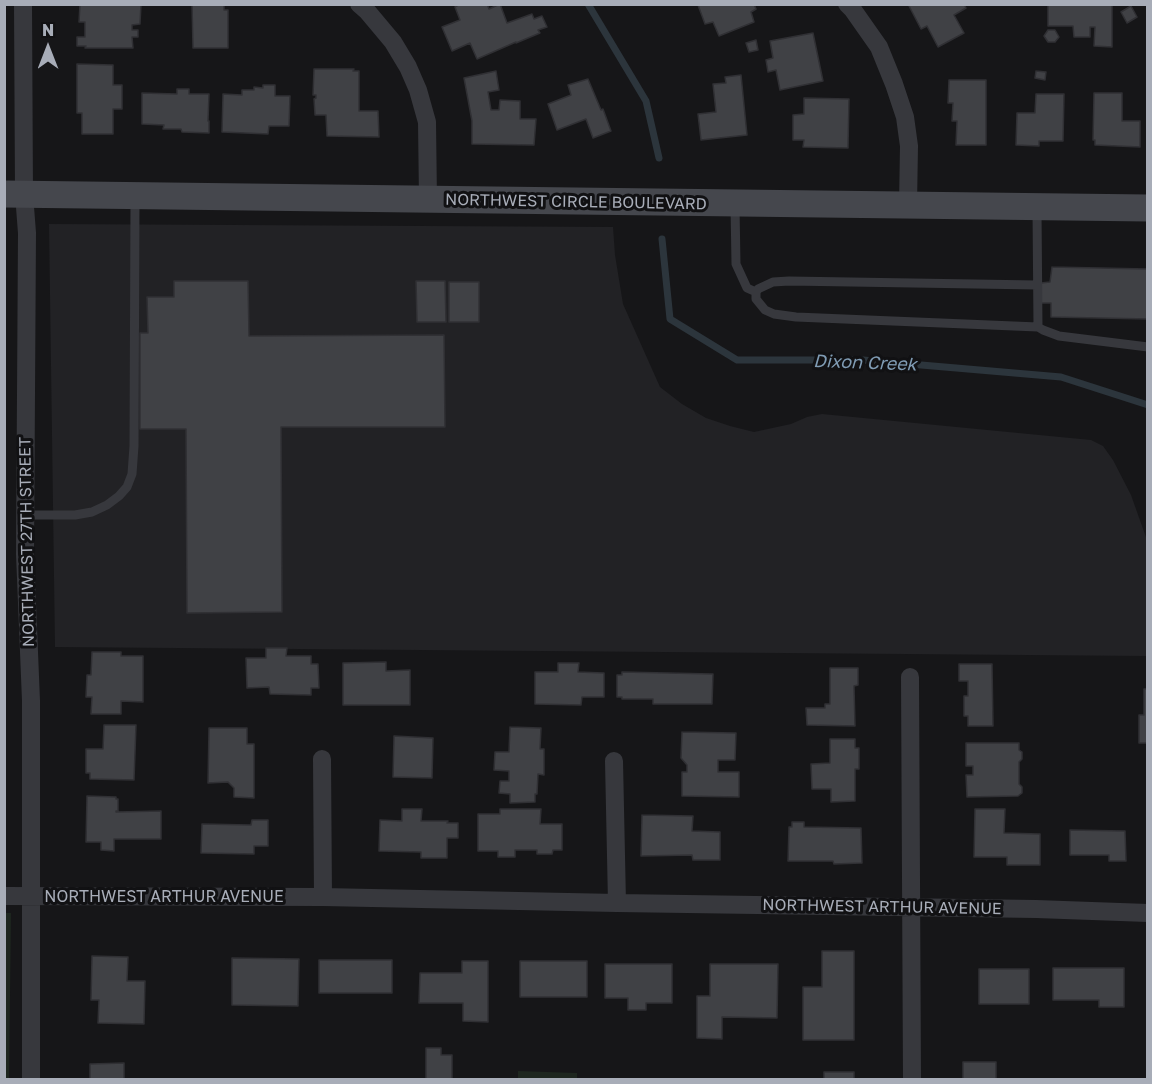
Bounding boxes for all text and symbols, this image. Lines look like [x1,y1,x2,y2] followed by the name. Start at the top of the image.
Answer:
[18,18,78,78] north arrow
[42,20,54,40] text: N
[445,190,707,214] street label: NORTHWEST CIRCLE BOULEVARD
[813,350,917,376] water label: Dixon Creek
[16,437,38,647] street label: NORTHWEST 27TH STREET
[44,887,284,907] street label: NORTHWEST ARTHUR AVENUE
[762,895,1002,919] street label: NORTHWEST ARTHUR AVENUE

